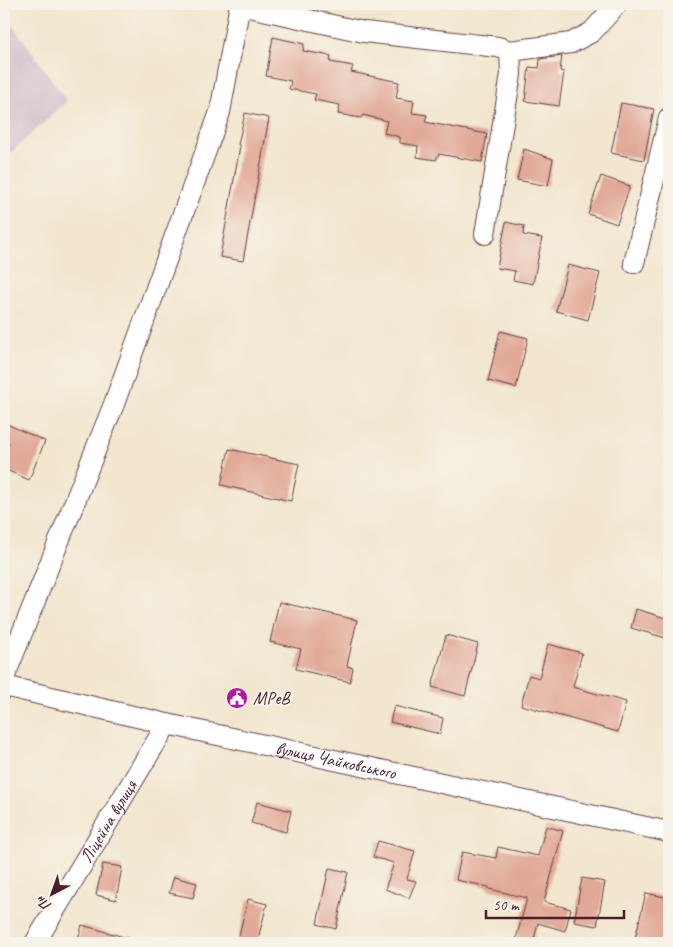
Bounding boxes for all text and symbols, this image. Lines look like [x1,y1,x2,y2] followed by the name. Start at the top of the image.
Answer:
[225,686,249,710] public building icon: МРеВ
[253,687,291,709] place label: МРеВ
[274,737,399,784] street label: вулиця Чайковського
[75,775,142,867] street label: Ліцейна вулиця
[28,870,78,920] north arrow
[486,887,623,919] scale bar
[32,892,55,915] text: Пн
[493,896,520,915] text: 50 m

